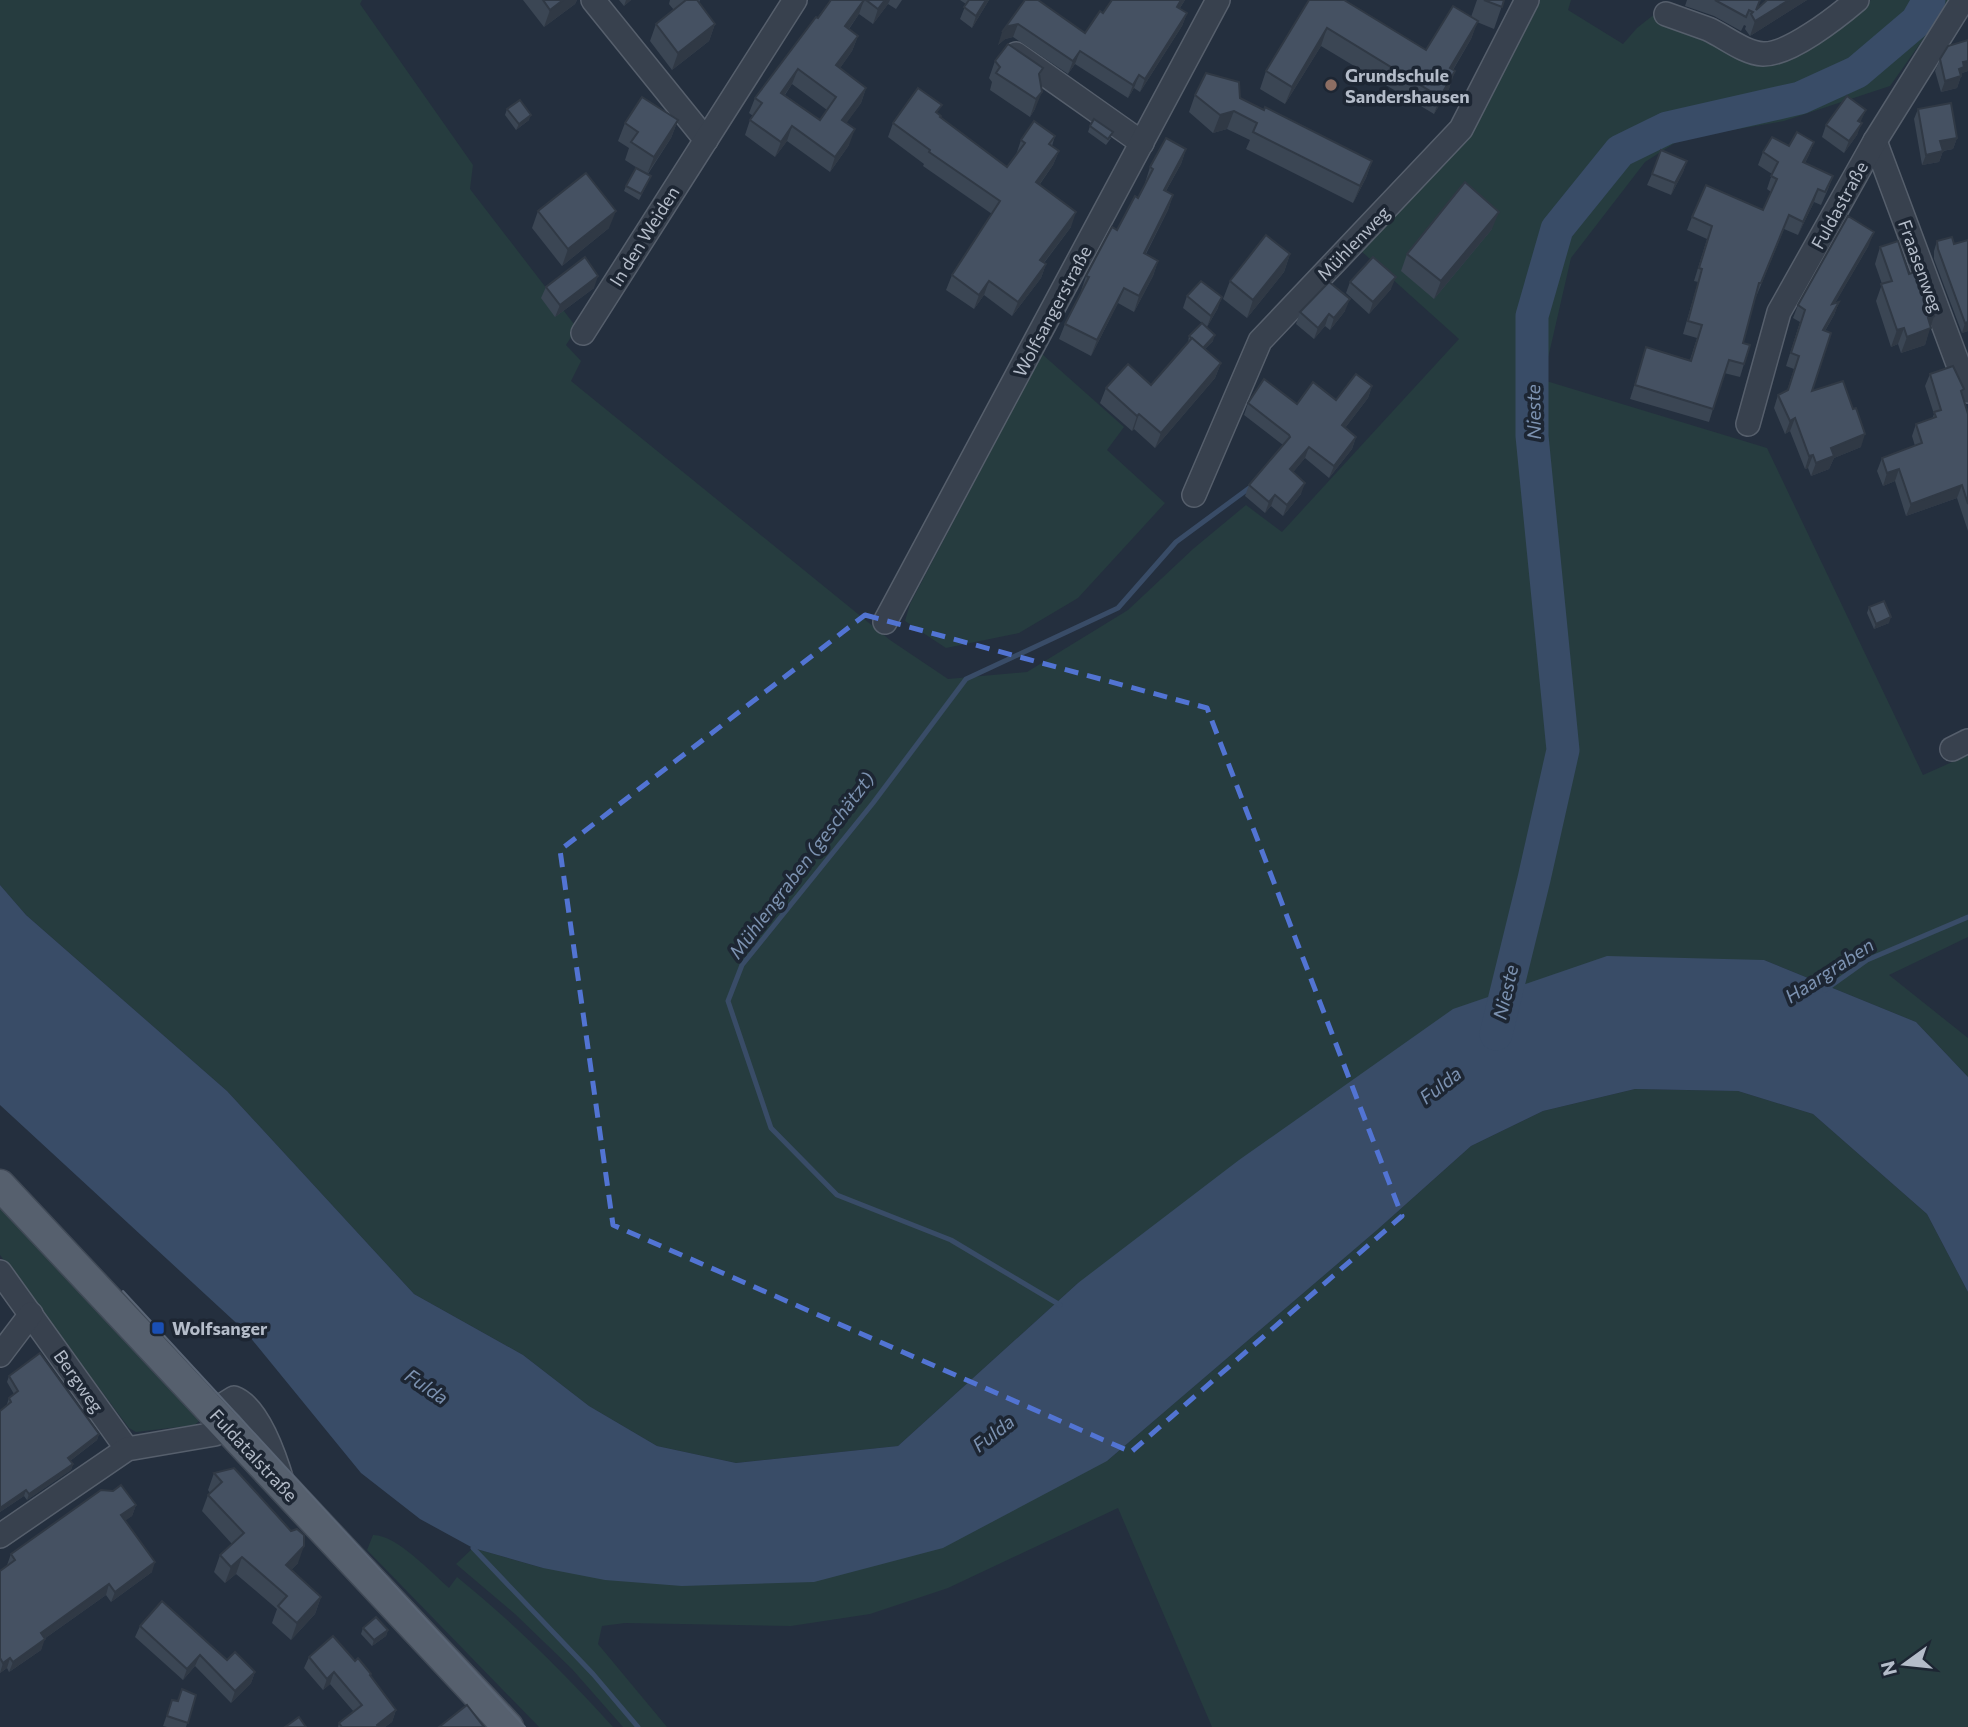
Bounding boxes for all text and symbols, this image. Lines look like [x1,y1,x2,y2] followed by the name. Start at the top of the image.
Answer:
[1345,64,1470,107] place label: Grundschule Sandershausen
[1323,77,1339,93] marker: Grundschule Sandershausen
[1806,157,1872,253] street label: Fuldastraße
[604,182,684,290] street label: In den Weiden
[1312,201,1394,285] street label: Mühlenweg
[1894,217,1948,316] street label: Fraasenweg
[1008,242,1096,380] street label: Wolfsangerstraße
[1521,384,1545,440] water label: Nieste
[723,767,879,963] water label: Mühlengraben (geschätzt)
[1780,933,1878,1007] water label: Haargraben
[1488,962,1522,1022] water label: Nieste
[1414,1061,1466,1109] water label: Fulda
[172,1317,268,1339] place label: Wolfsanger
[150,1320,166,1336] marker: Wolfsanger
[50,1345,109,1417] street label: Bergweg
[401,1363,453,1409] water label: Fulda
[206,1404,302,1506] street label: Fuldatalstraße
[967,1409,1019,1457] water label: Fulda
[1870,1629,1940,1699] north arrow
[1875,1659,1901,1678] text: N

